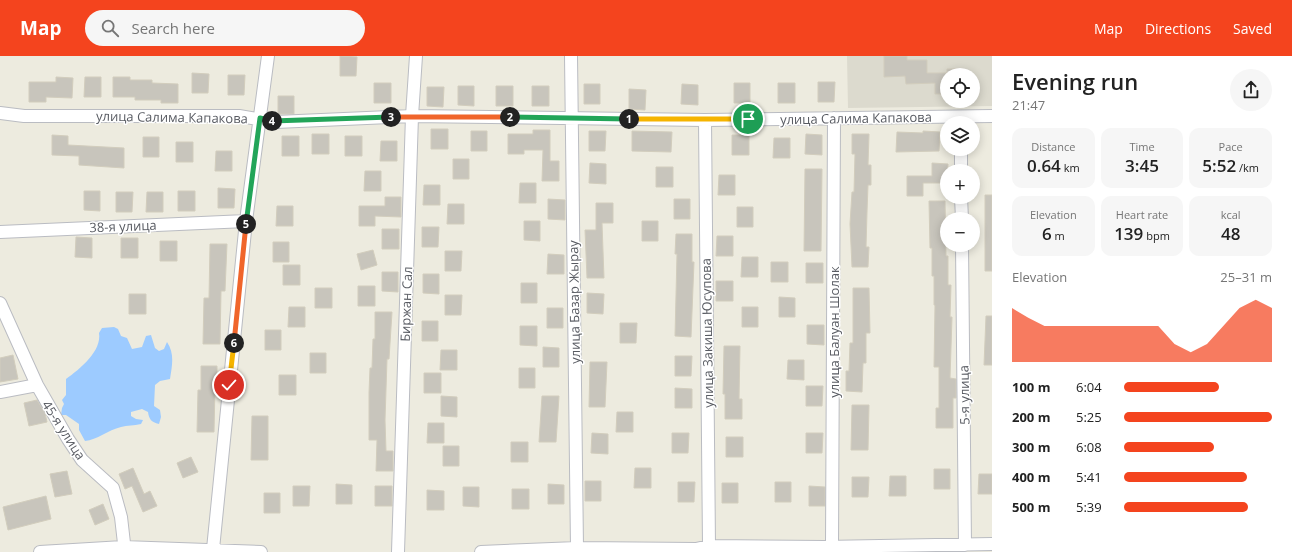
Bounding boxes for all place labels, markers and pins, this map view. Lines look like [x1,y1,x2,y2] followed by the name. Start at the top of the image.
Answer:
[731,102,765,136] pin
[381,107,401,127] pin: 3
[500,107,520,127] pin: 2
[619,109,639,129] pin: 1
[262,111,282,131] pin: 4
[236,214,256,234] pin: 5
[224,333,244,353] pin: 6
[212,368,246,402] pin

